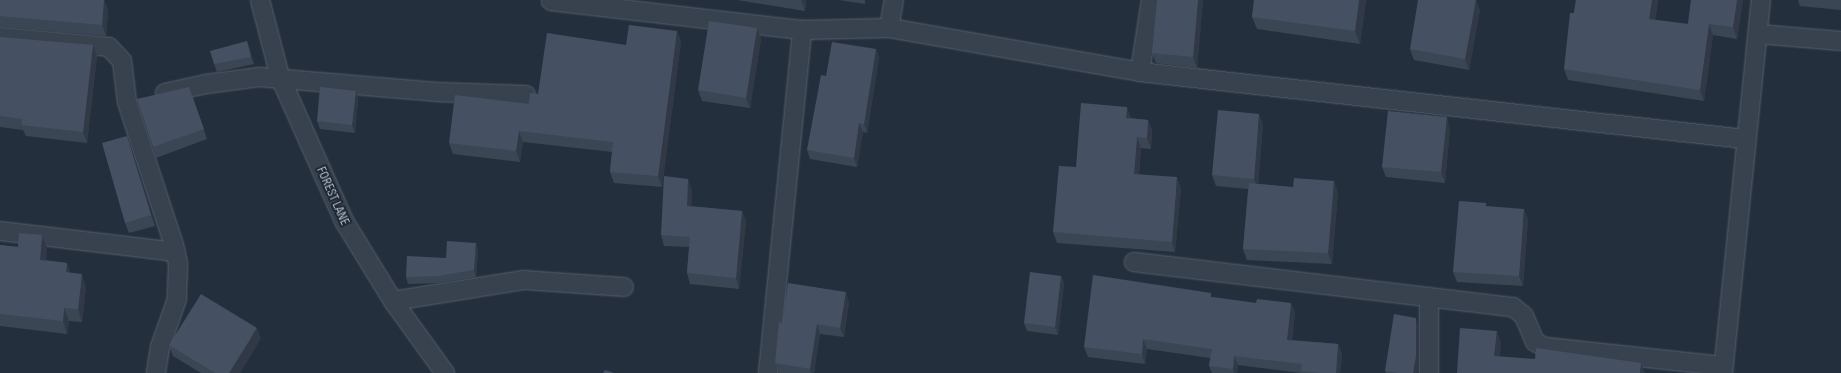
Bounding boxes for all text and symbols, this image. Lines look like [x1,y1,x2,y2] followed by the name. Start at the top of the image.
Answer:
[313,164,353,228] street label: FOREST LANE

